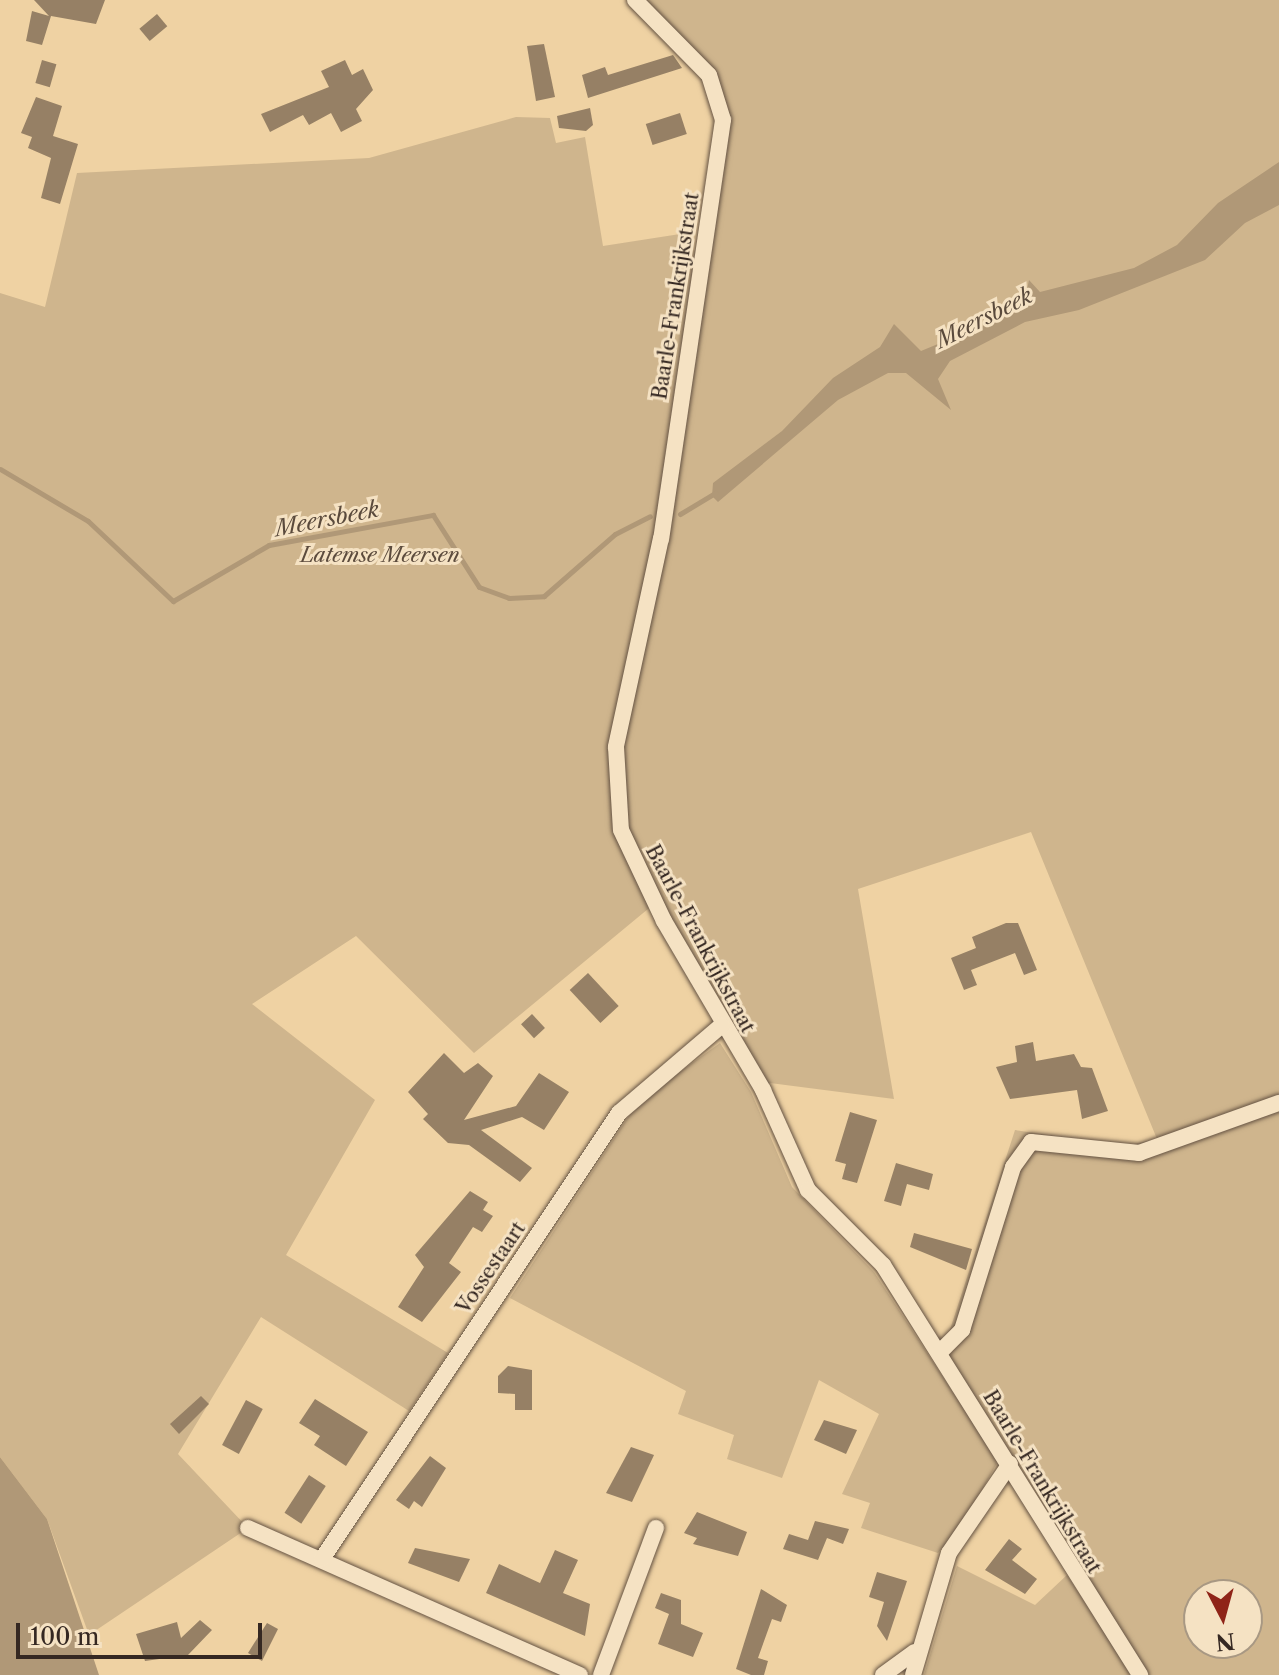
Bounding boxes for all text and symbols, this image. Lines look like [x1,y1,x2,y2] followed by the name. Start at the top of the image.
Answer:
[648,191,704,401] street label: Baarle-Frankrijkstraat
[931,282,1037,354] water label: Meersbeek
[273,496,381,542] water label: Meersbeek
[300,543,460,567] park label: Latemse Meersen
[640,841,760,1037] street label: Baarle-Frankrijkstraat
[451,1217,531,1319] street label: Vossestaart
[978,1386,1106,1578] street label: Baarle-Frankrijkstraat
[1183,1579,1263,1659] north arrow
[20,1607,266,1657] scale bar
[30,1622,99,1651] text: 100 m
[1214,1627,1236,1656] text: N

